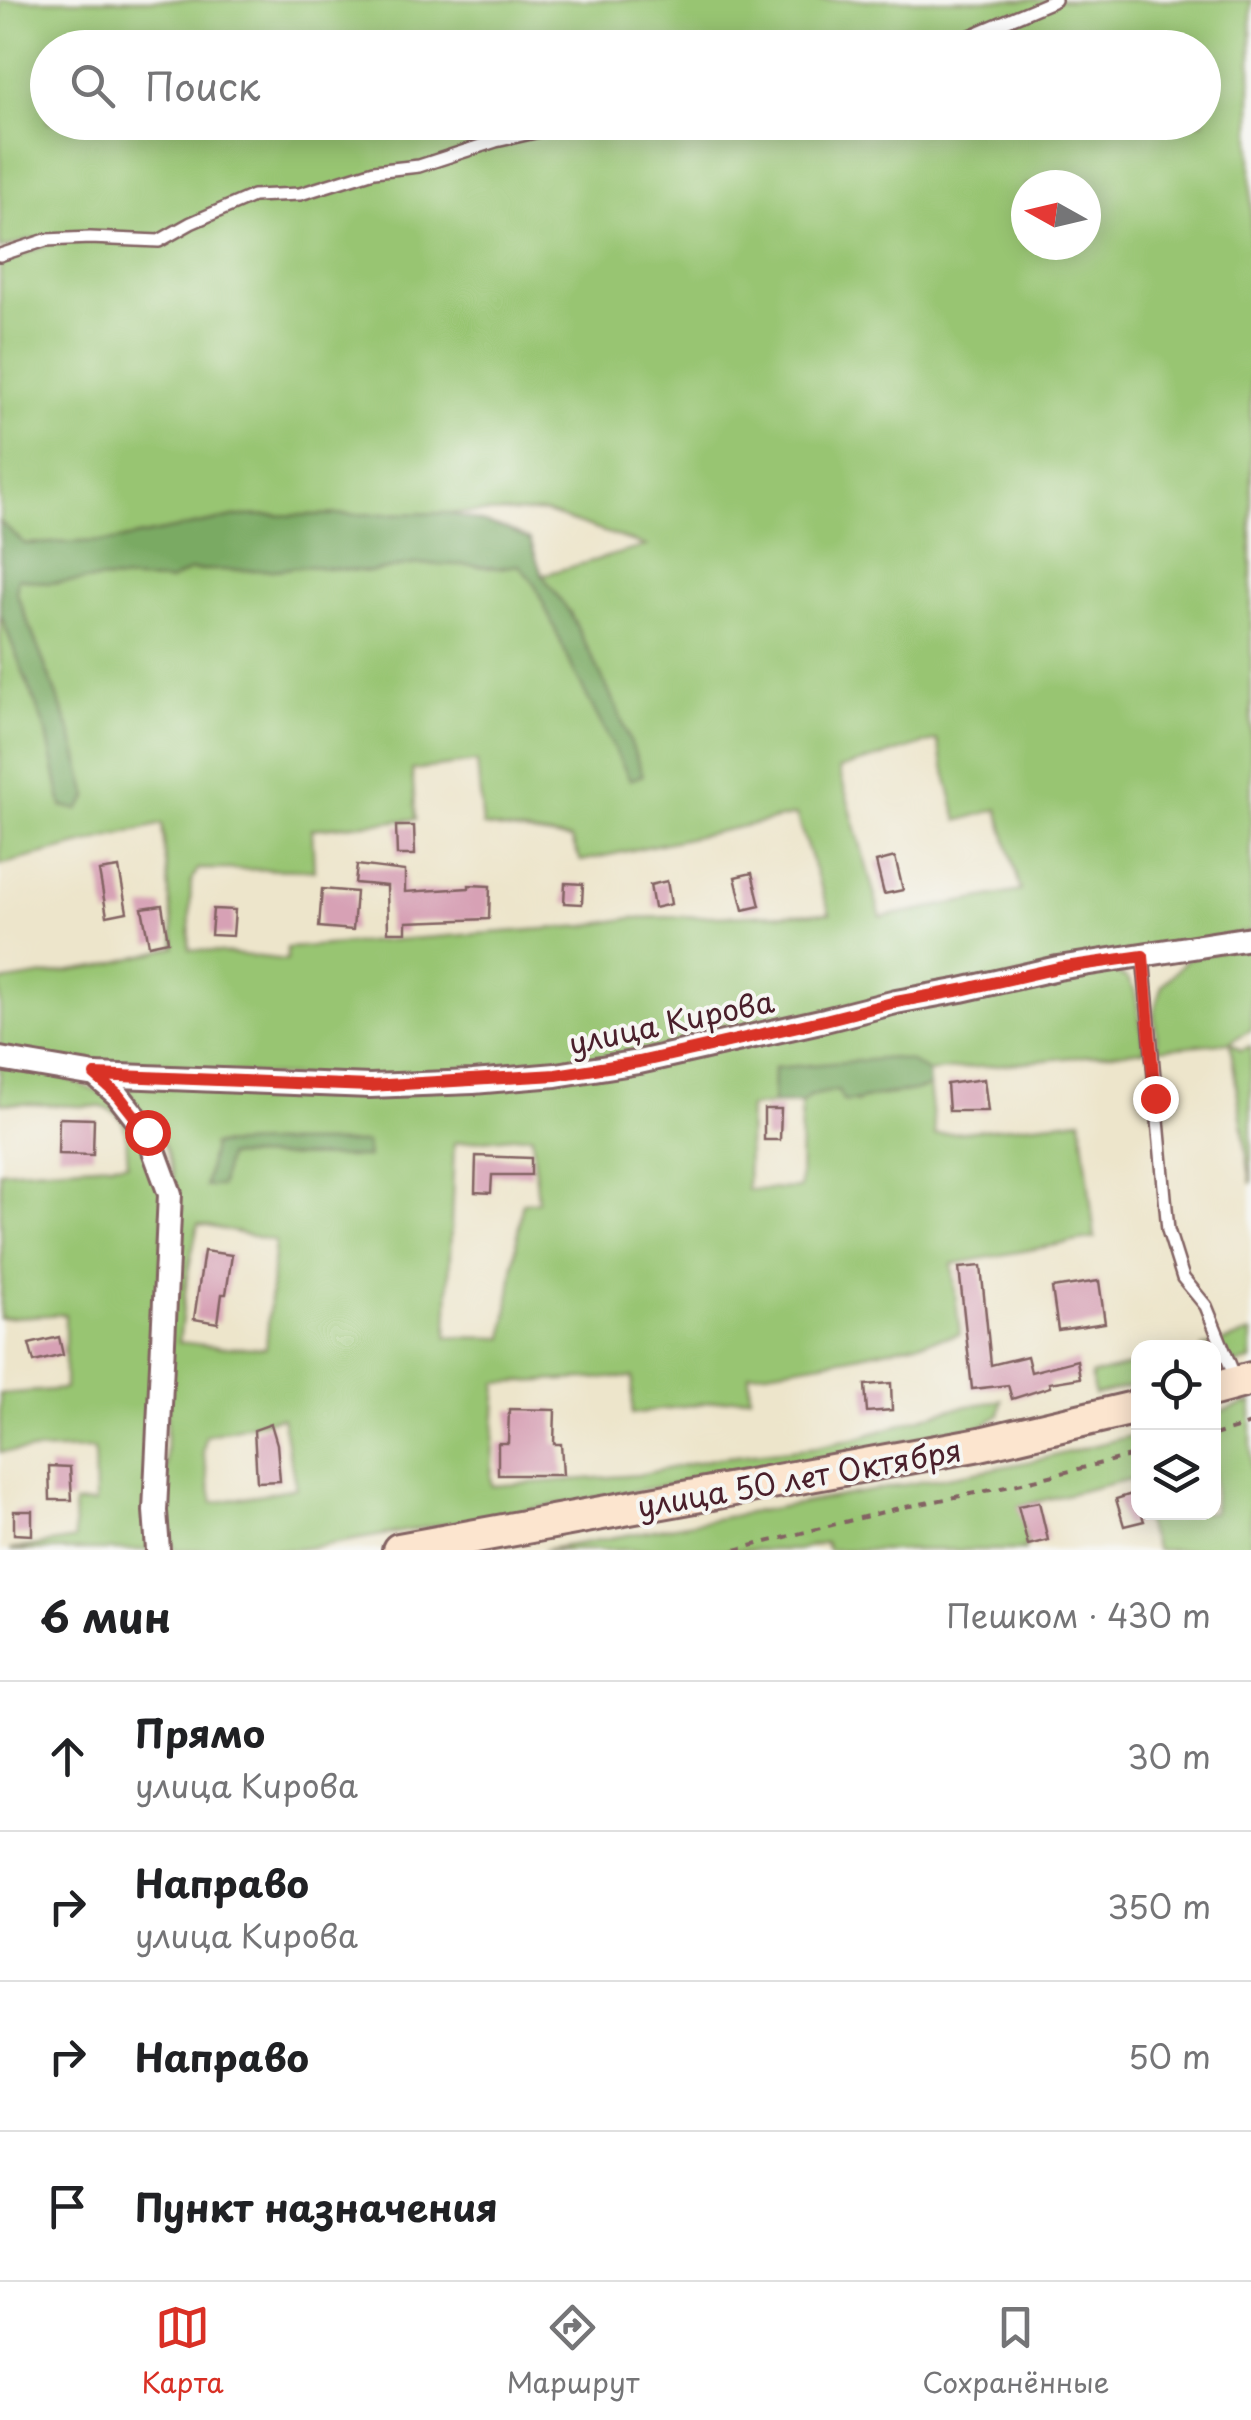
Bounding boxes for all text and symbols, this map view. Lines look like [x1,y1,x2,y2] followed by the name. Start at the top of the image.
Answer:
[30,30,1221,140] search box
[145,57,260,114] text: Поиск
[65,58,120,113] icon: search
[1011,170,1101,260] north arrow
[564,977,778,1065] street label: улица Кирова
[1133,1076,1179,1122] route end
[125,1110,171,1156] route start
[1131,1340,1221,1520] map controls
[1131,1340,1221,1430] button: locate
[633,1426,965,1528] street label: улица 50 лет Октября
[1131,1430,1221,1520] button: layers
[40,1584,171,1647] text: 6 мин
[946,1591,1211,1639] text: Пешком · 430 m
[135,1704,265,1761] text: Прямо
[40,1729,95,1784] icon: ahead
[1127,1732,1211,1780] text: 30 m
[135,1761,358,1809] text: улица Кирова
[135,1854,309,1911] text: Направо
[40,1879,95,1934] icon: right
[1107,1882,1211,1930] text: 350 m
[135,1911,358,1959] text: улица Кирова
[135,2028,309,2085] text: Направо
[40,2029,95,2084] icon: right
[1128,2032,1211,2080] text: 50 m
[135,2178,498,2235] text: Пункт назначения
[40,2179,95,2234] icon: arrive
[142,2300,224,2403] tab: Карта
[507,2300,639,2403] tab: Маршрут
[922,2300,1109,2403] tab: Сохранённые

